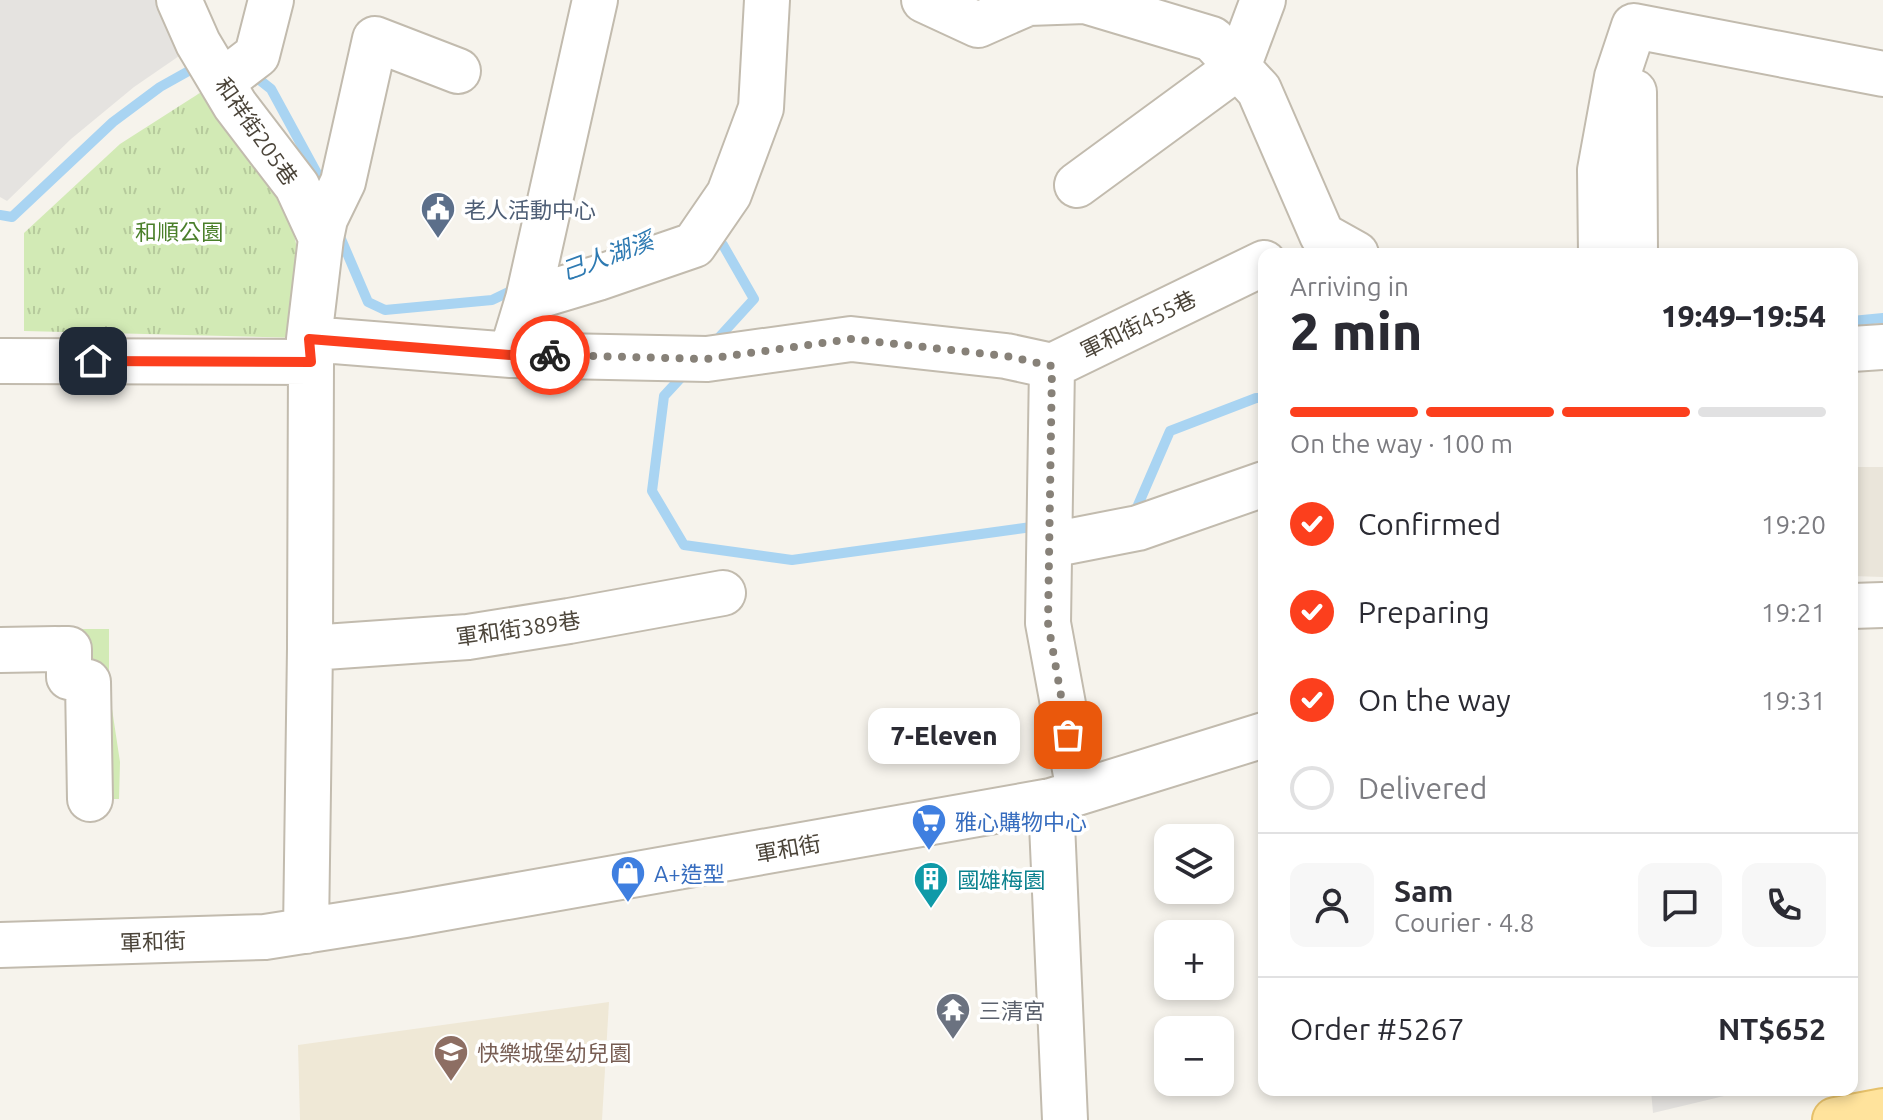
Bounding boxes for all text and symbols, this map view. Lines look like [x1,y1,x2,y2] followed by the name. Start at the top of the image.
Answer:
[211,73,303,189] street label: 和祥街205巷
[419,190,457,240] public building icon: 老人活動中心
[464,197,596,222] place label: 老人活動中心
[135,219,223,244] park label: 和順公園
[557,226,660,285] water label: 己人湖溪
[1290,272,1409,301] text: Arriving in
[1076,285,1200,363] street label: 軍和街455巷
[1661,299,1826,333] text: 19:49–19:54
[1290,302,1422,360] text: 2 min
[510,315,590,395] courier
[59,327,127,395] pin
[528,333,572,377] icon: bike
[71,339,115,383] icon: home
[1290,429,1513,458] text: On the way · 100 m
[1290,502,1334,546] icon: check
[1358,507,1501,541] text: Confirmed
[1761,510,1826,539] text: 19:20
[1290,590,1334,634] icon: check
[1358,595,1490,629] text: Preparing
[1761,598,1826,627] text: 19:21
[454,607,582,649] street label: 軍和街389巷
[1290,678,1334,722] icon: check
[1358,683,1511,717] text: On the way
[1761,686,1826,715] text: 19:31
[1034,701,1102,769] pin
[868,707,1020,763] callout: 7-Eleven
[1046,713,1090,757] icon: bag
[890,721,998,750] text: 7-Eleven
[1358,771,1487,805] text: Delivered
[910,802,948,852] supermarket icon: 雅心購物中心
[955,809,1087,834] place label: 雅心購物中心
[1154,824,1234,1096] map controls
[1154,824,1234,904] button: layers
[753,830,823,866] street label: 軍和街
[609,854,647,904] shop icon: A+造型
[912,860,950,910] building icon: 國雄梅園
[654,861,725,886] place label: A+造型
[1290,863,1374,947] button: person
[1638,863,1722,947] button: chat
[1742,863,1826,947] button: phone
[957,867,1045,892] place label: 國雄梅園
[1394,874,1453,908] text: Sam
[1394,908,1534,937] text: Courier · 4.8
[1154,920,1234,1000] button: +
[120,927,186,955] street label: 軍和街
[934,991,972,1041] temple icon: 三清宮
[979,998,1045,1023] place label: 三清宮
[1290,1012,1464,1046] text: Order #5267
[1718,1012,1826,1046] text: NT$652
[1154,1016,1234,1096] button: −
[432,1033,470,1083] school or university icon: 快樂城堡幼兒園
[477,1040,631,1065] place label: 快樂城堡幼兒園

